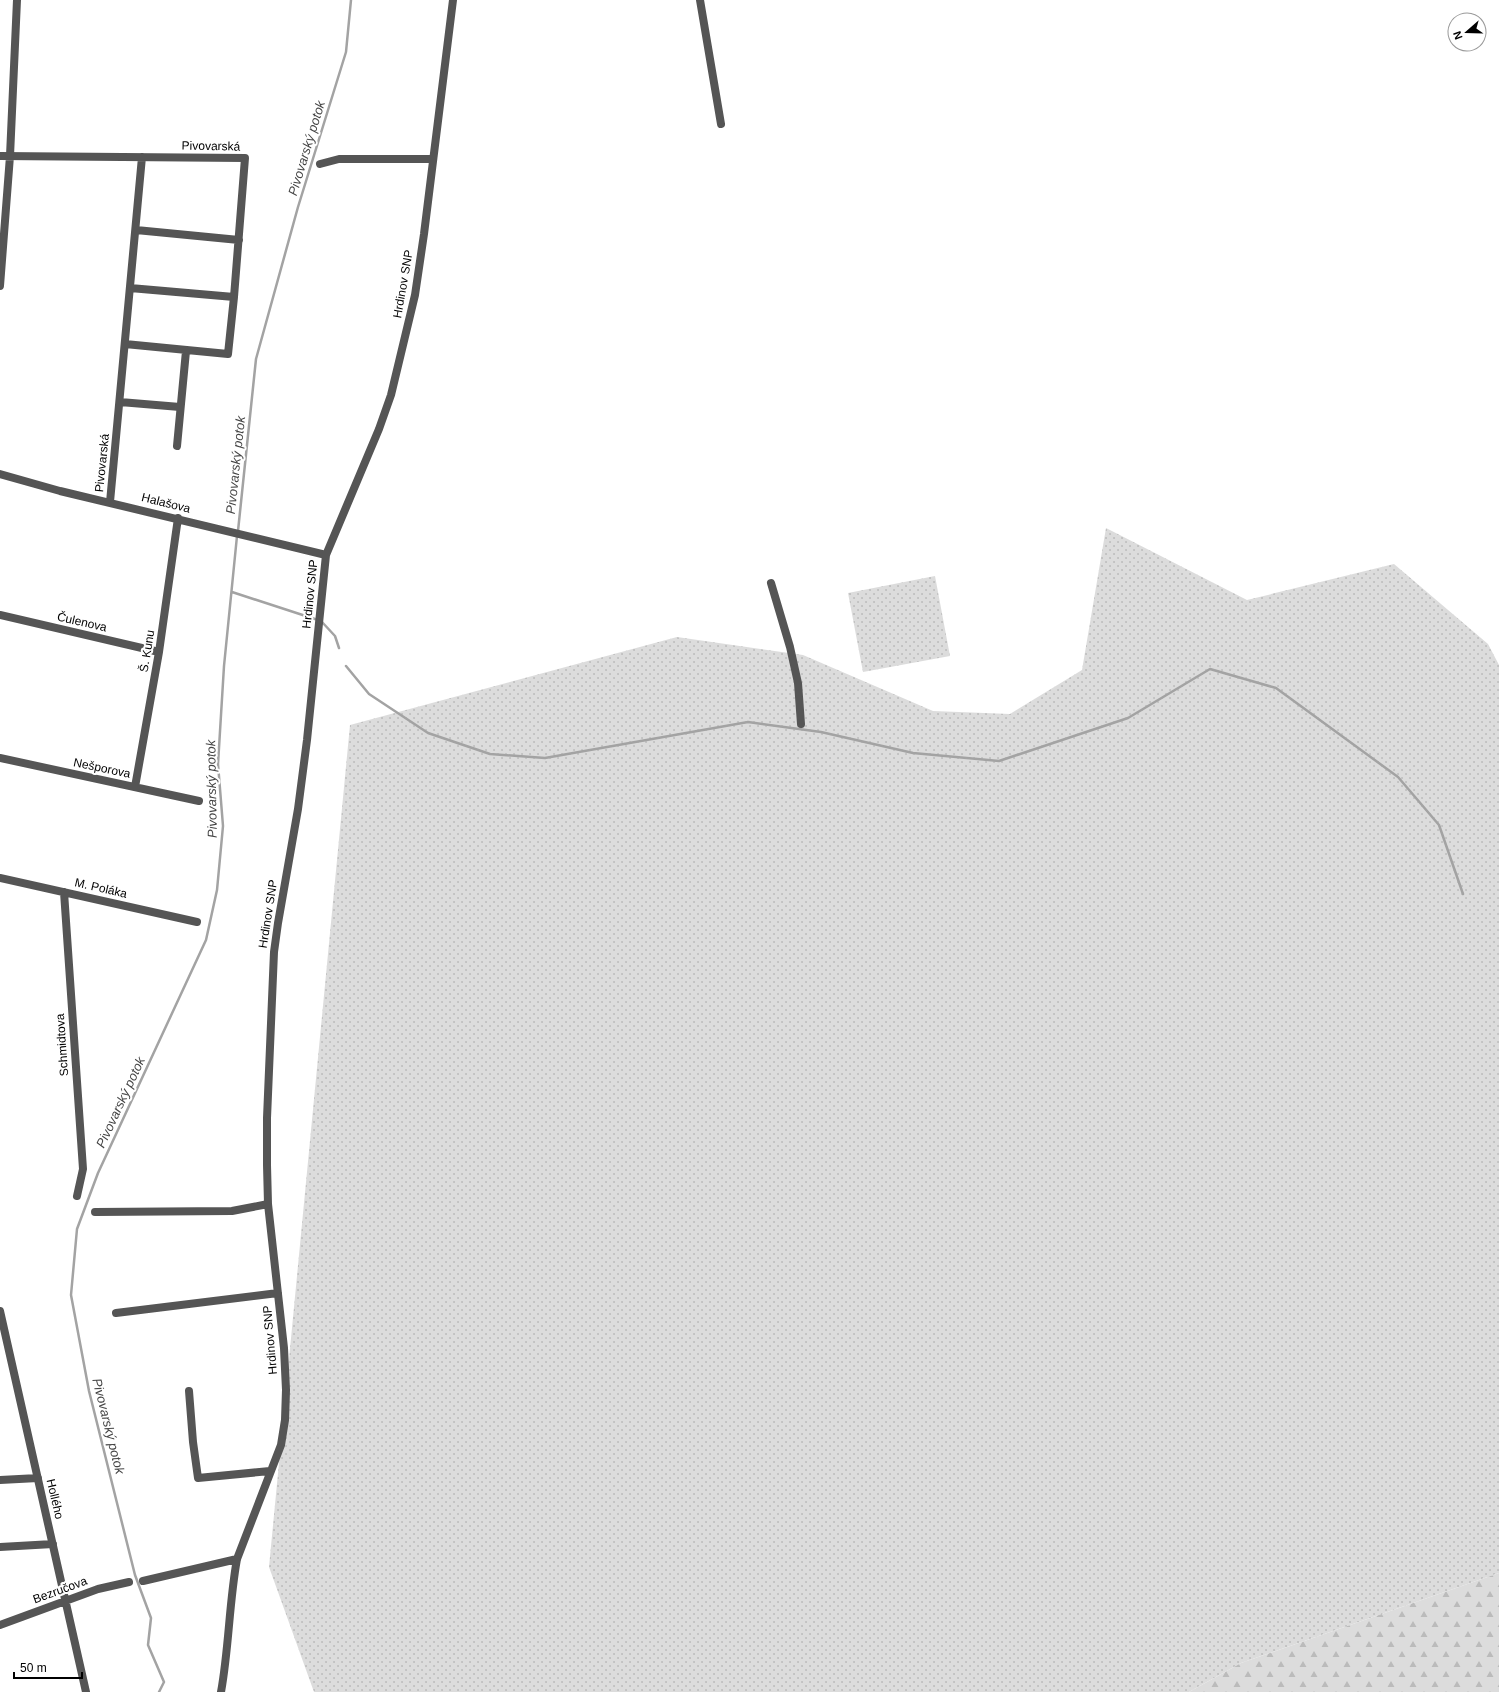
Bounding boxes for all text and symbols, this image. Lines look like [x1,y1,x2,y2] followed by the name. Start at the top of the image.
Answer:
[1447,12,1487,52] north arrow
[1451,30,1465,41] text: N
[285,98,328,197] water label: Pivovarský potok
[182,138,241,154] street label: Pivovarská
[390,249,416,319] street label: Hrdinov SNP
[223,414,248,515] water label: Pivovarský potok
[92,433,112,493] street label: Pivovarská
[140,490,192,516] street label: Halašova
[299,559,321,629] street label: Hrdinov SNP
[56,609,109,635] street label: Čulenova
[136,629,157,673] street label: Š. Kunu
[203,738,220,838] water label: Pivovarský potok
[72,755,132,781] street label: Nešporova
[73,875,129,901] street label: M. Poláka
[256,879,280,949] street label: Hrdinov SNP
[53,1013,71,1077] street label: Schmidtova
[93,1053,149,1150] water label: Pivovarský potok
[260,1305,280,1375] street label: Hrdinov SNP
[89,1377,128,1477] water label: Pivovarský potok
[44,1478,66,1521] street label: Hollého
[31,1574,89,1606] street label: Bezručova
[14,1654,82,1680] scale bar
[20,1661,47,1675] text: 50 m

